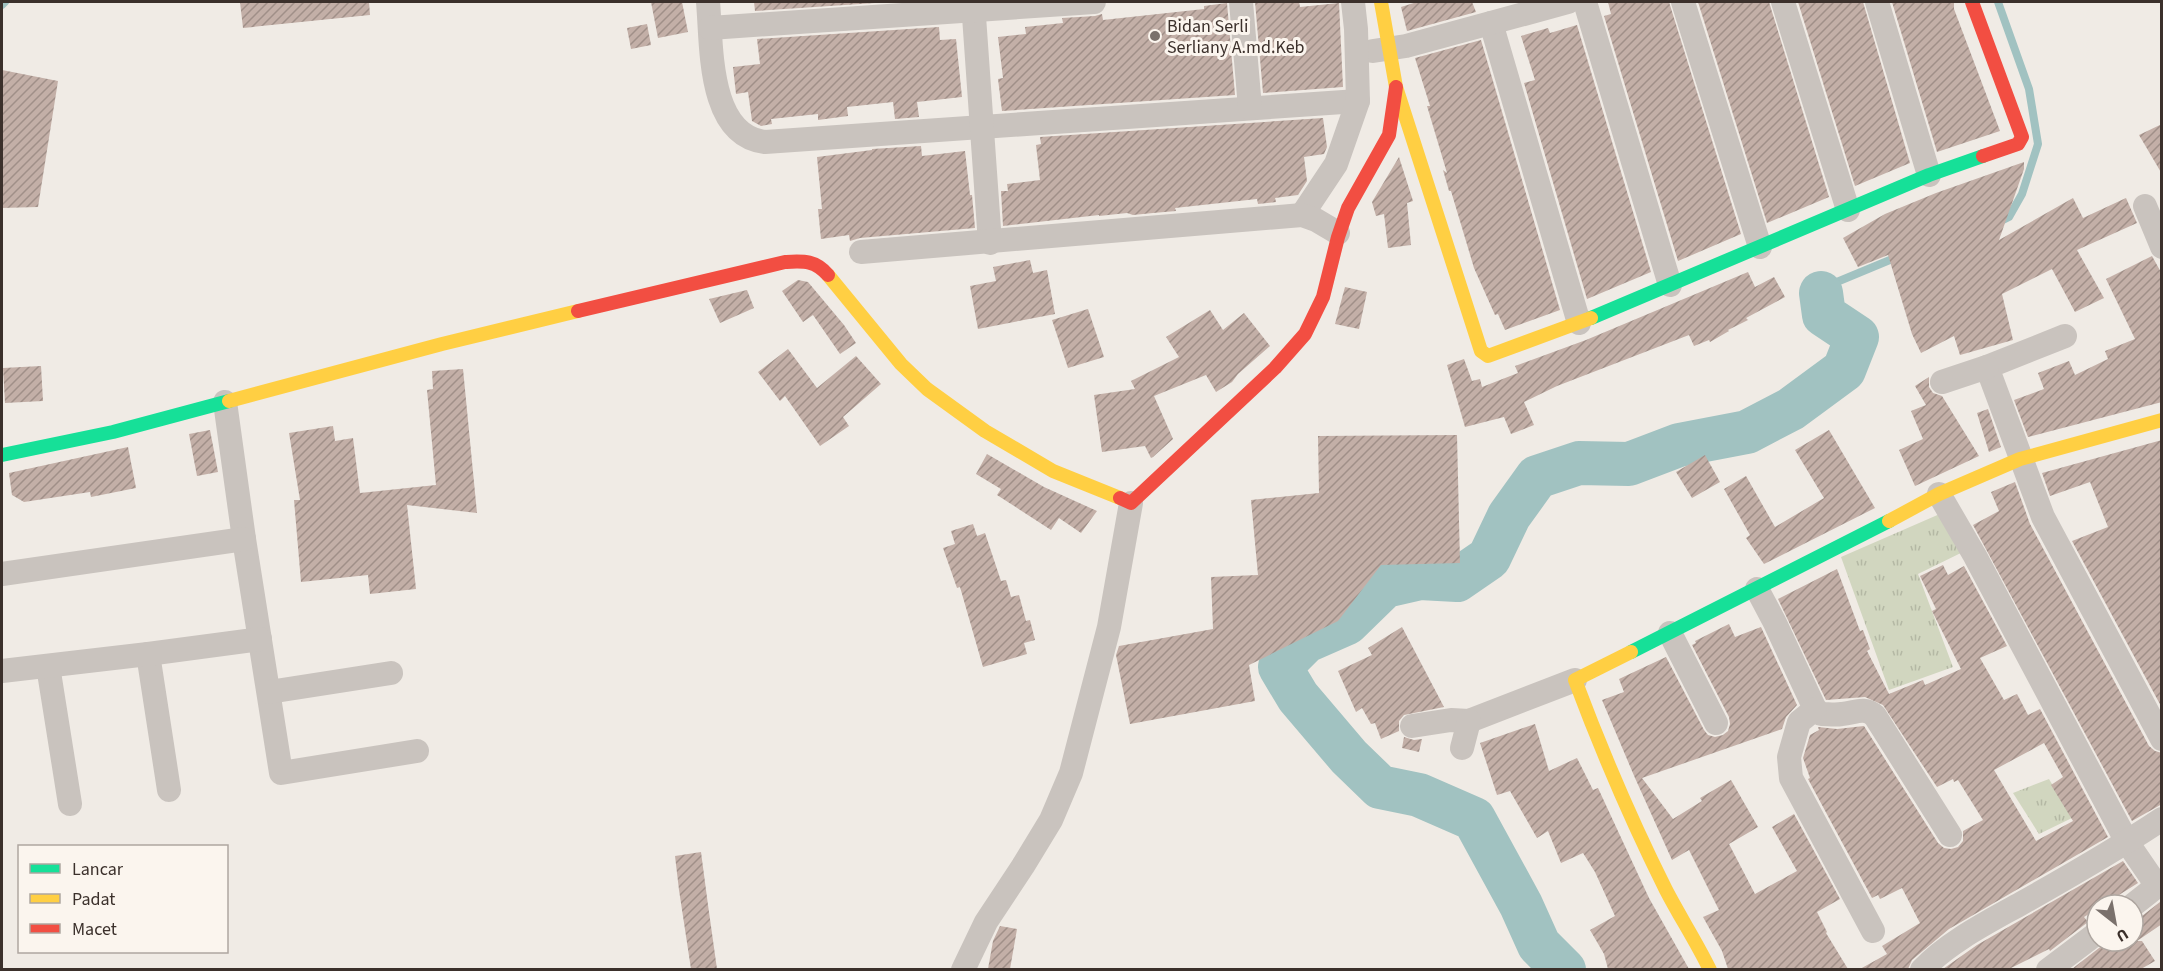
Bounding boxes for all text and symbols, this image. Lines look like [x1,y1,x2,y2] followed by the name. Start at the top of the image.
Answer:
[1167,14,1305,60] place label: Bidan Serli Serliany A.md.Keb
[1148,29,1162,43] marker: Bidan Serli Serliany A.md.Keb
[18,845,228,953] legend
[72,857,124,882] text: Lancar
[72,887,115,912] text: Padat
[2085,893,2145,953] north arrow
[72,917,117,942] text: Macet
[2112,923,2132,947] text: U

